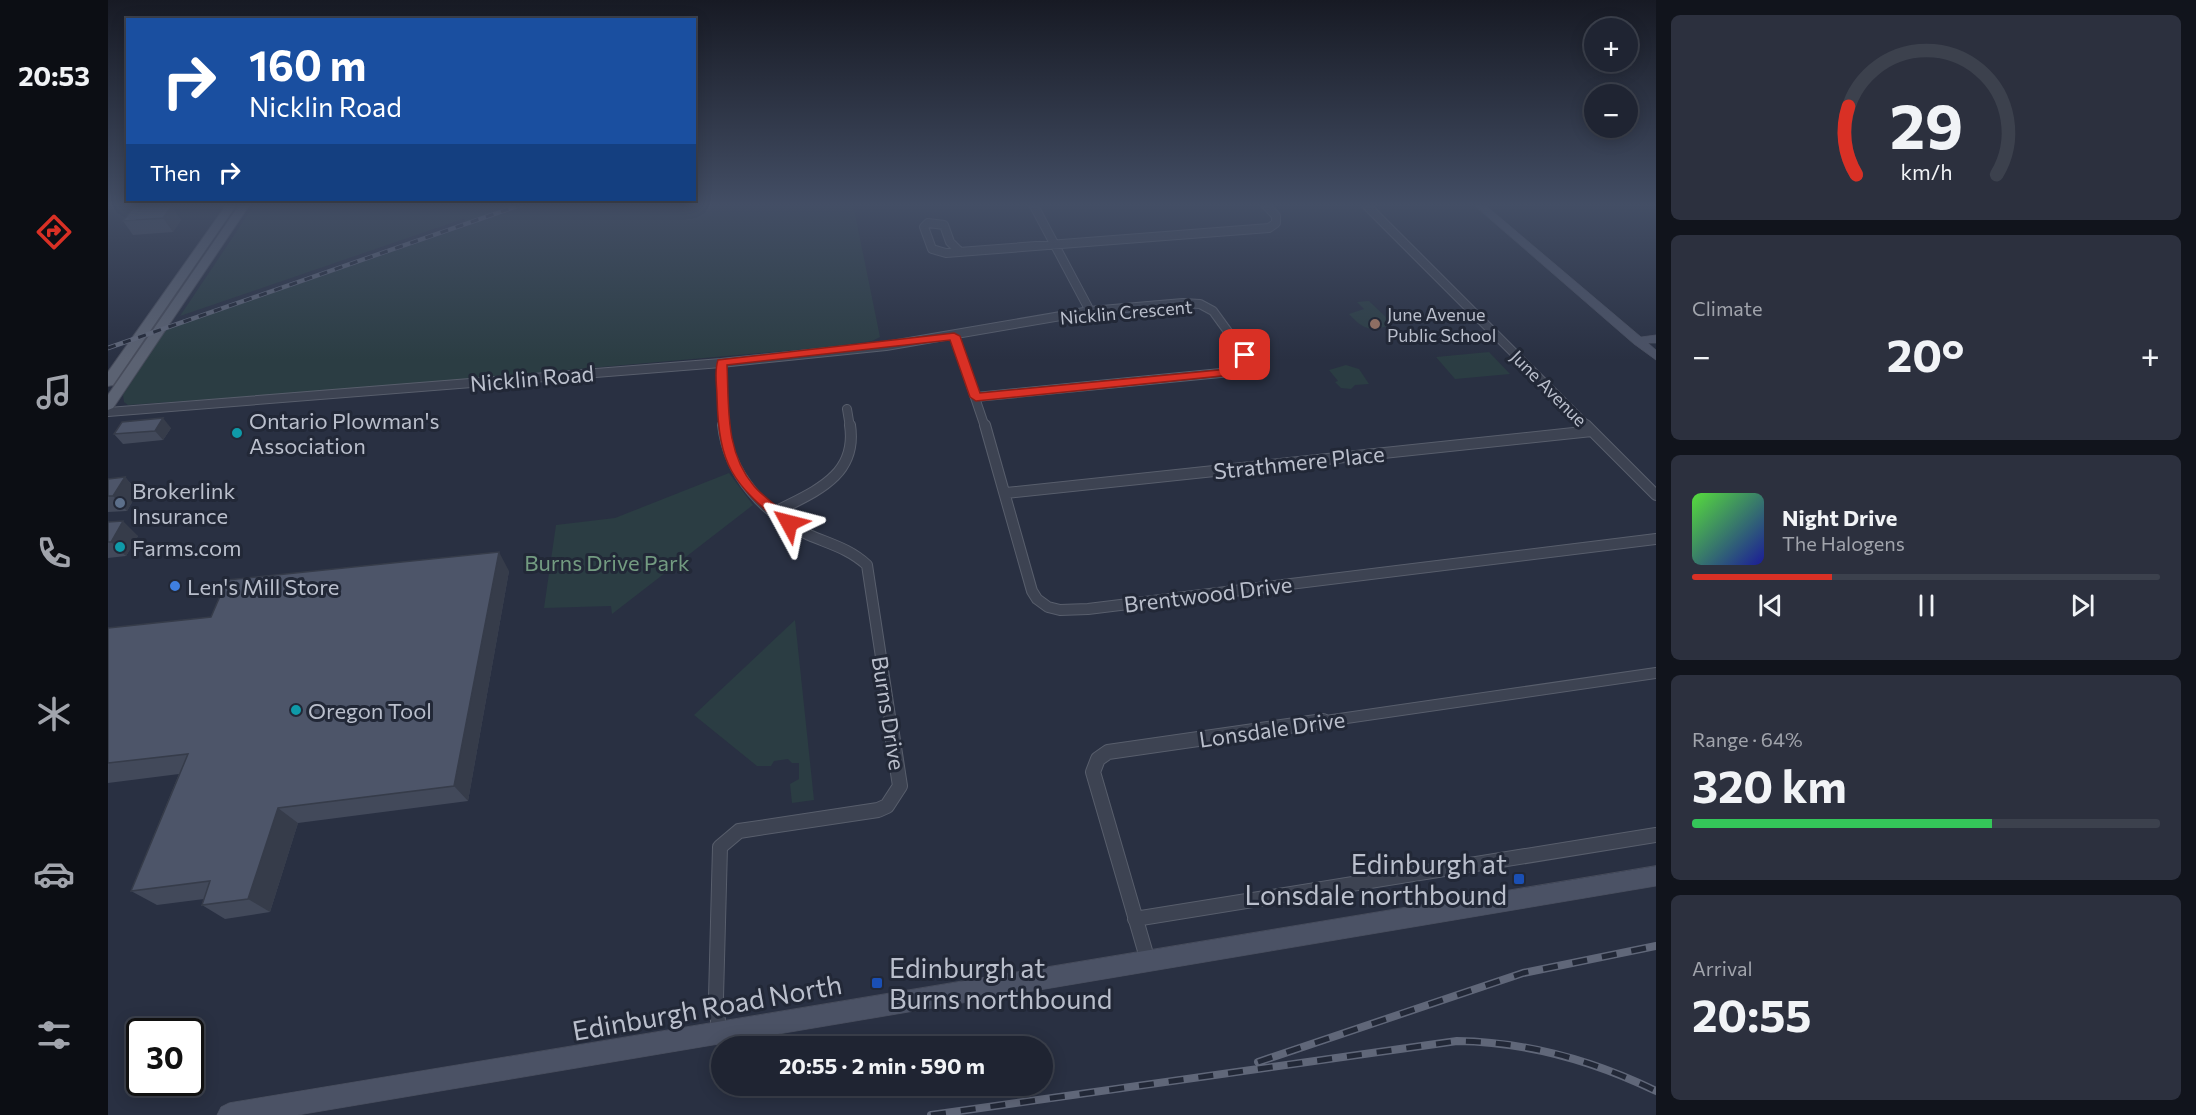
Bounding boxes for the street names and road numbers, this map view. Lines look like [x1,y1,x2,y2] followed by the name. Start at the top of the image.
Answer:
[1059,295,1193,329] street label: Nicklin Crescent
[1506,345,1592,431] street label: June Avenue
[469,359,595,397] street label: Nicklin Road
[1212,440,1386,484] street label: Strathmere Place
[1122,570,1294,618] street label: Brentwood Drive
[867,654,911,772] street label: Burns Drive
[1197,705,1347,753] street label: Lonsdale Drive
[570,967,844,1047] street label: Edinburgh Road North

